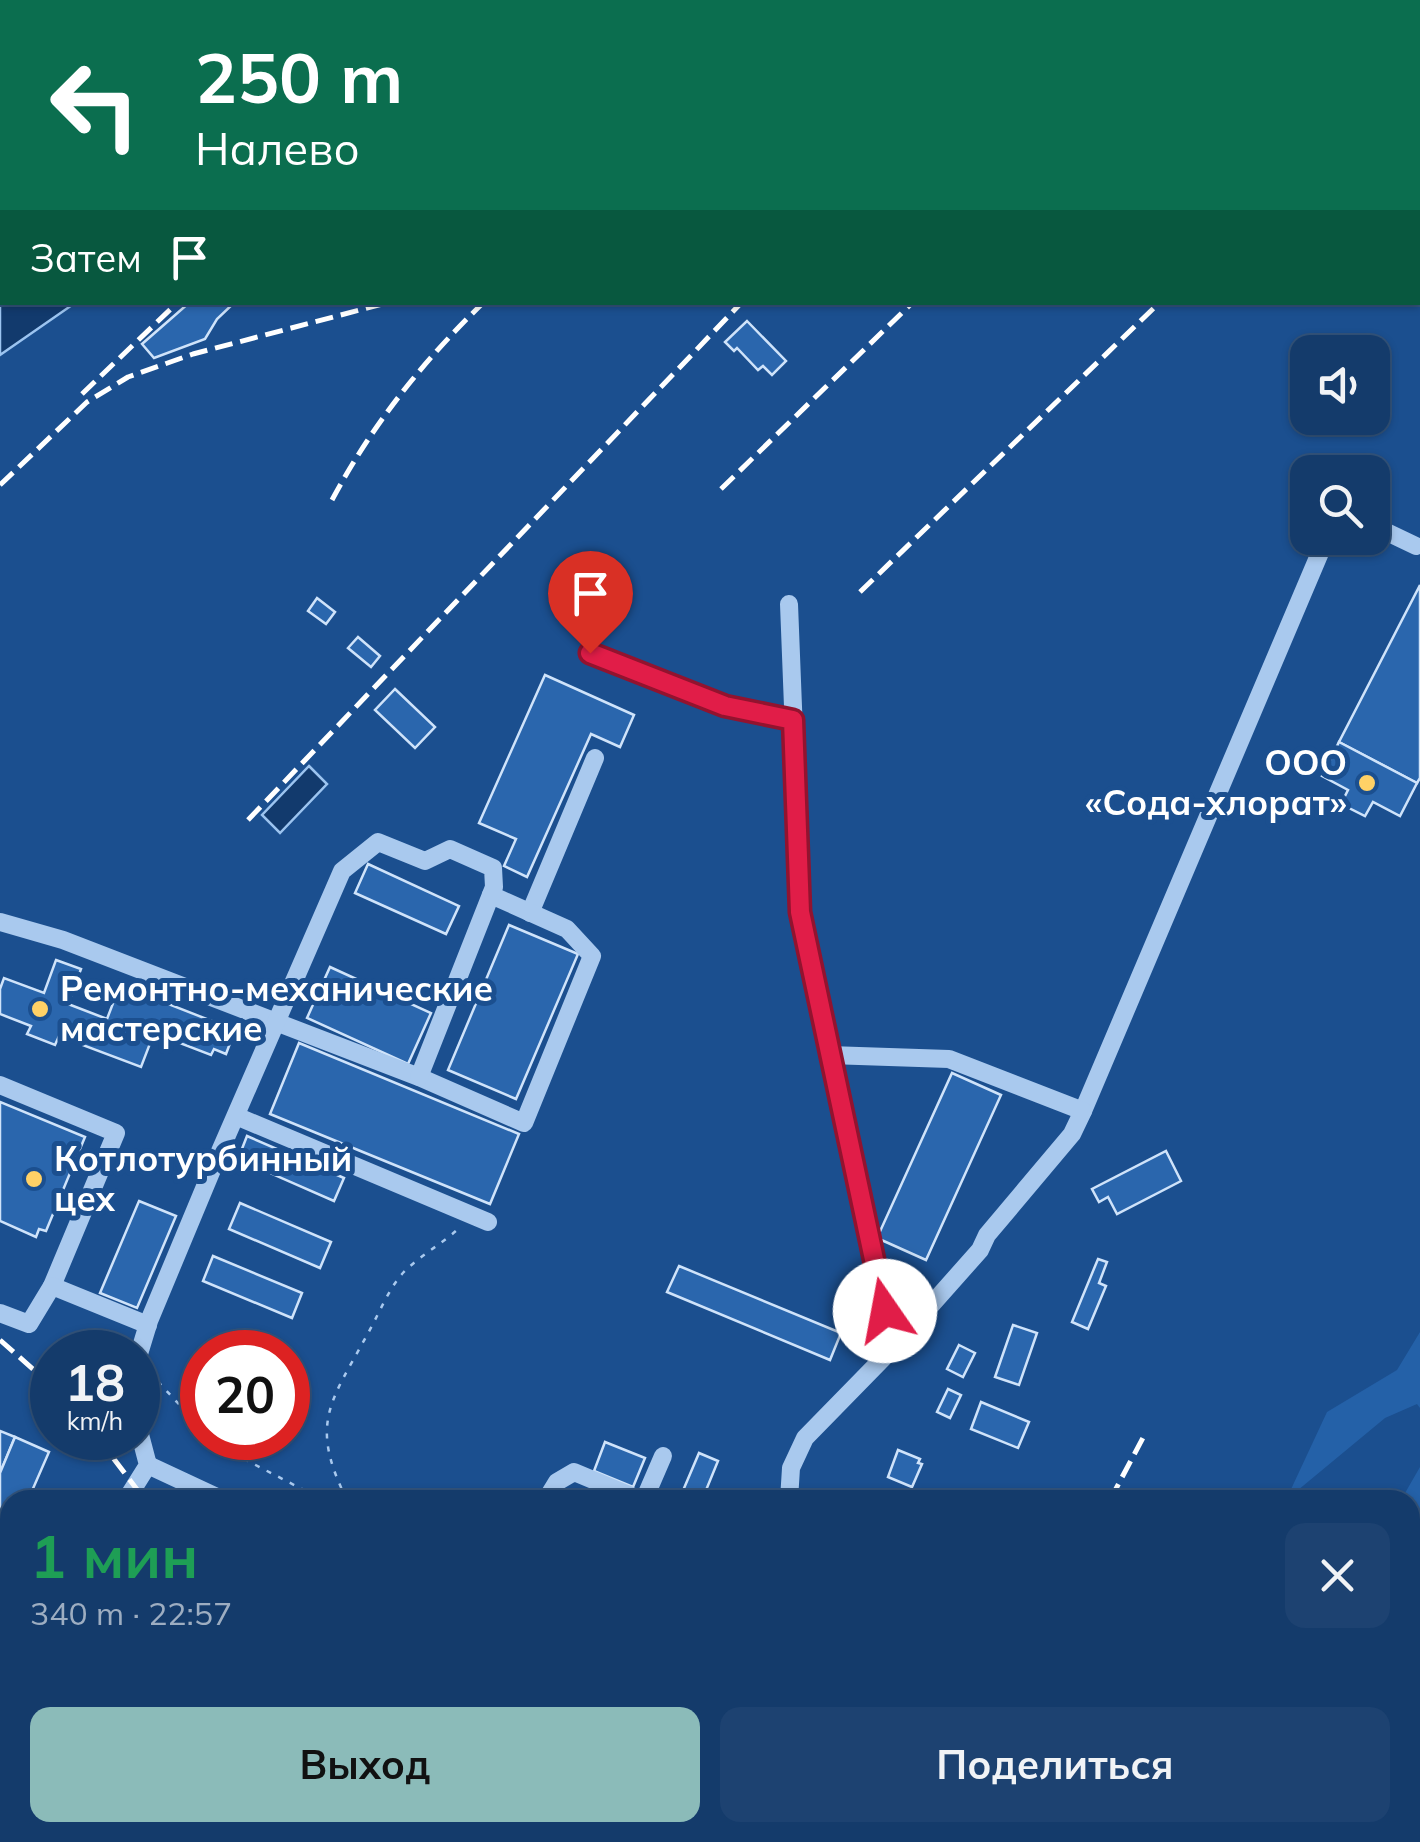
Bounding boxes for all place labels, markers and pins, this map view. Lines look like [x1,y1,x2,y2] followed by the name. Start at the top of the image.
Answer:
[548,551,633,654] pin
[1085,740,1347,824] place label: ООО «Сода-хлорат»
[1356,772,1378,794] marker: ООО «Сода-хлорат»
[60,966,493,1050] place label: Ремонтно-механические мастерские
[29,998,51,1020] marker: Ремонтно-механические мастерские
[54,1136,352,1220] place label: Котлотурбинный цех
[23,1168,45,1190] marker: Котлотурбинный цех

